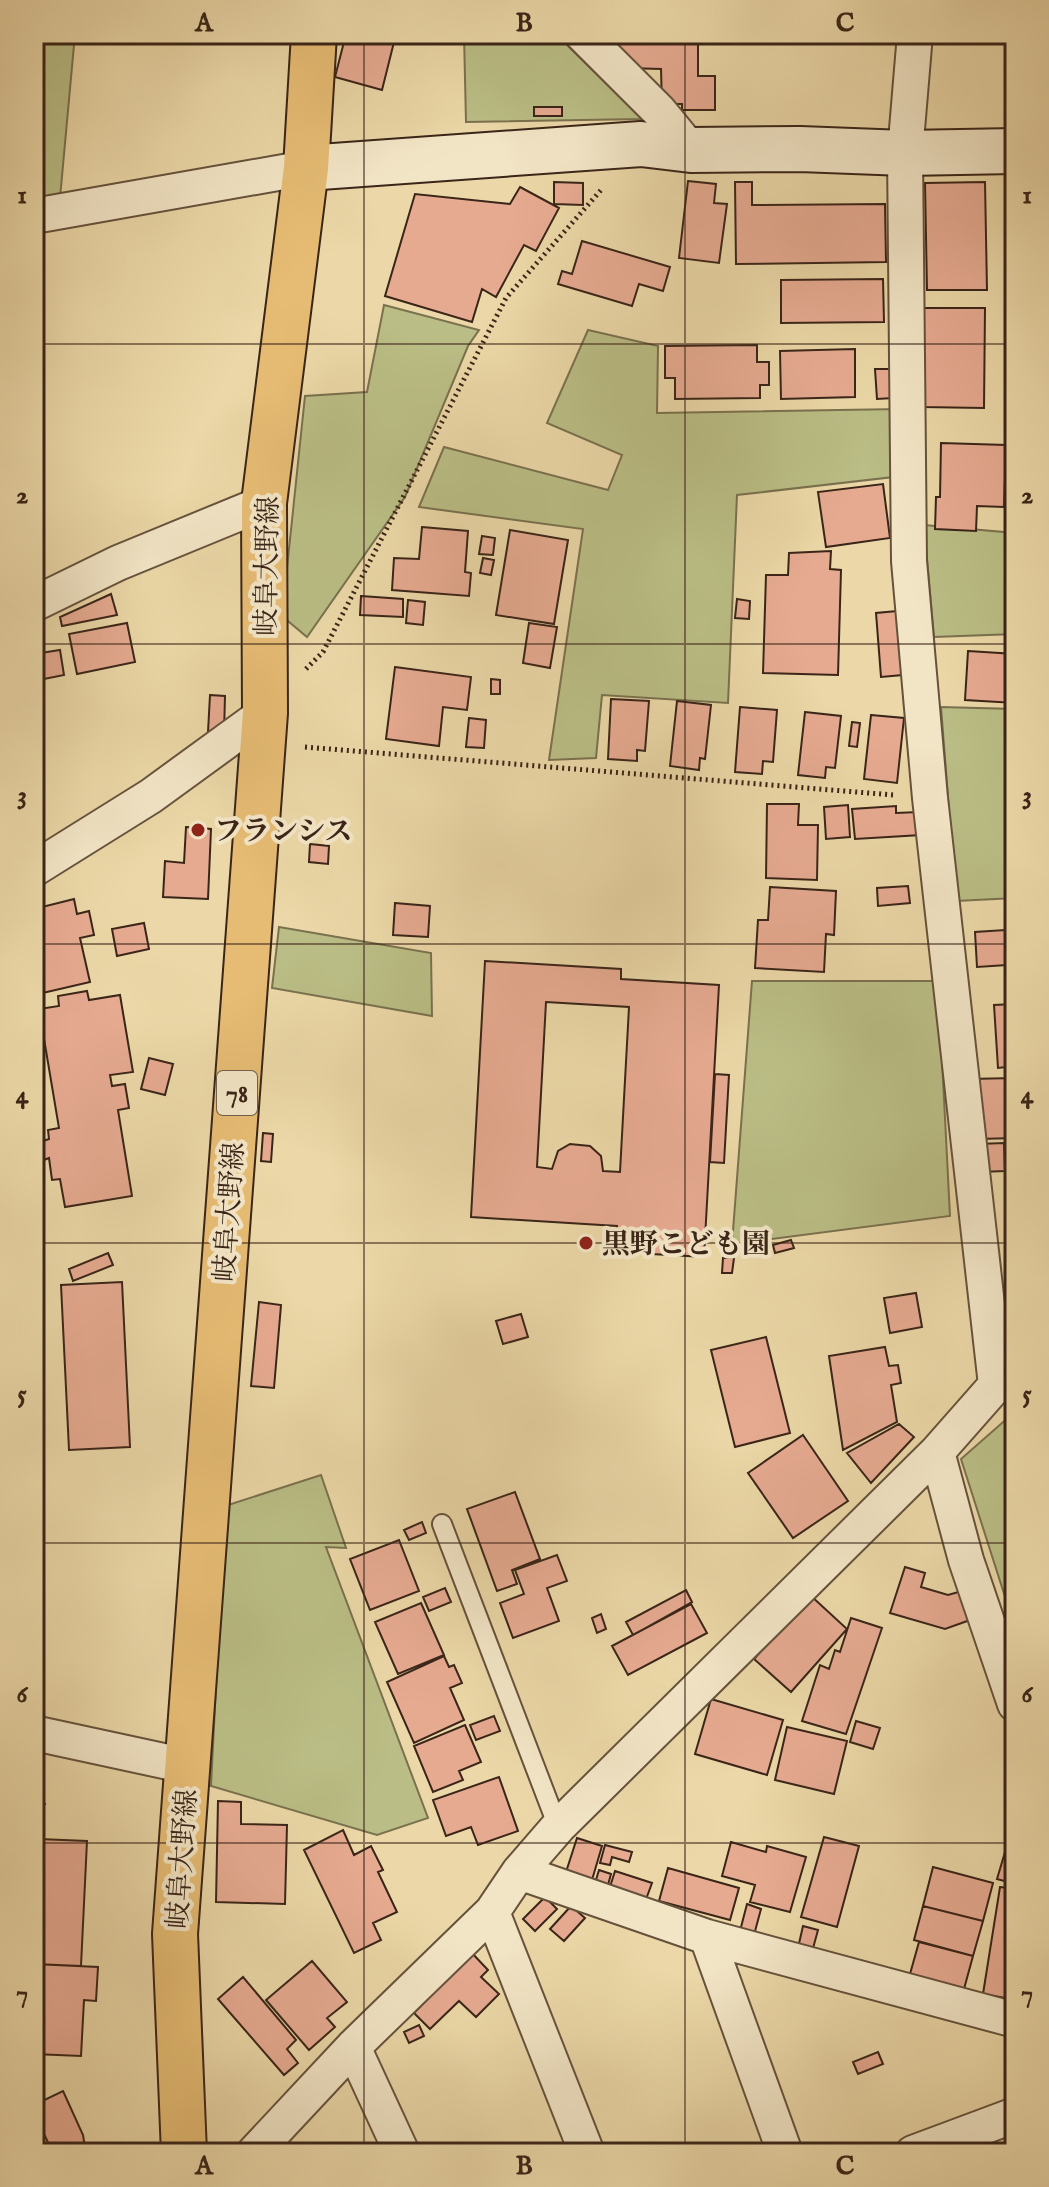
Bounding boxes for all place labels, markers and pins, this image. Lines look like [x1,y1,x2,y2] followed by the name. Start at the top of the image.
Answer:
[214,815,352,850] place label: フランシス
[189,821,207,839] marker: フランシス
[602,1228,770,1263] place label: 黒野こども園
[577,1234,595,1252] marker: 黒野こども園

